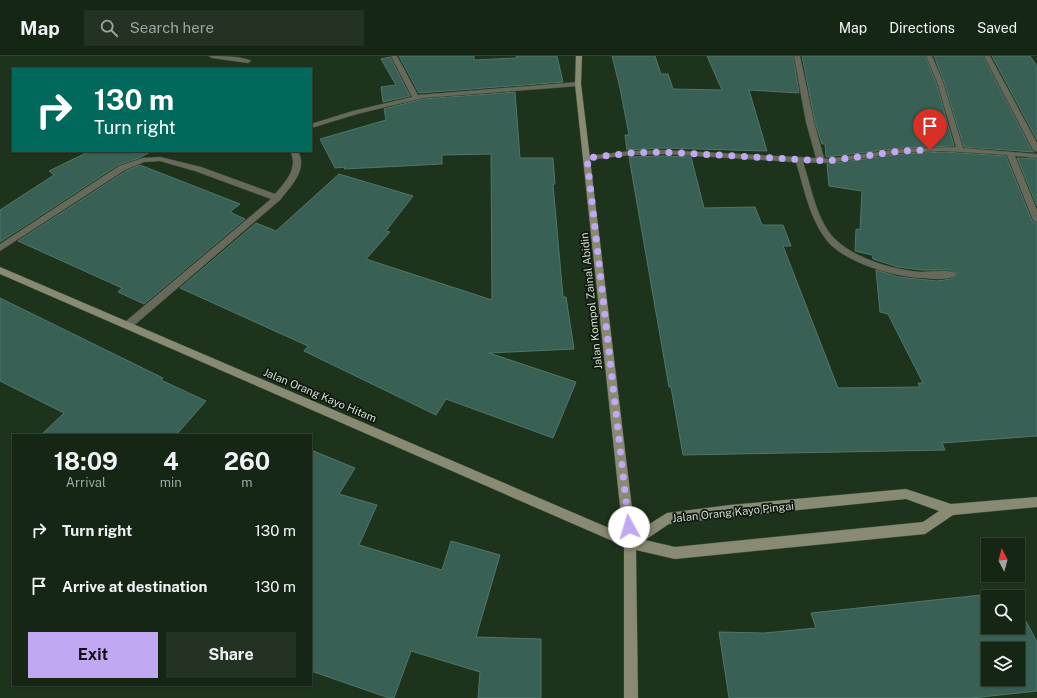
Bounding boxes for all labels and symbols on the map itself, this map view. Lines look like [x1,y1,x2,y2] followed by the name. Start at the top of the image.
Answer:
[913,109,947,150] pin
[578,232,604,370] street label: Jalan Kompol Zainal Abidin
[262,366,378,424] street label: Jalan Orang Kayo Hitam
[672,500,794,524] street label: Jalan Orang Kayo Pingai
[608,506,650,548] position arrow
[981,538,1025,582] north arrow

